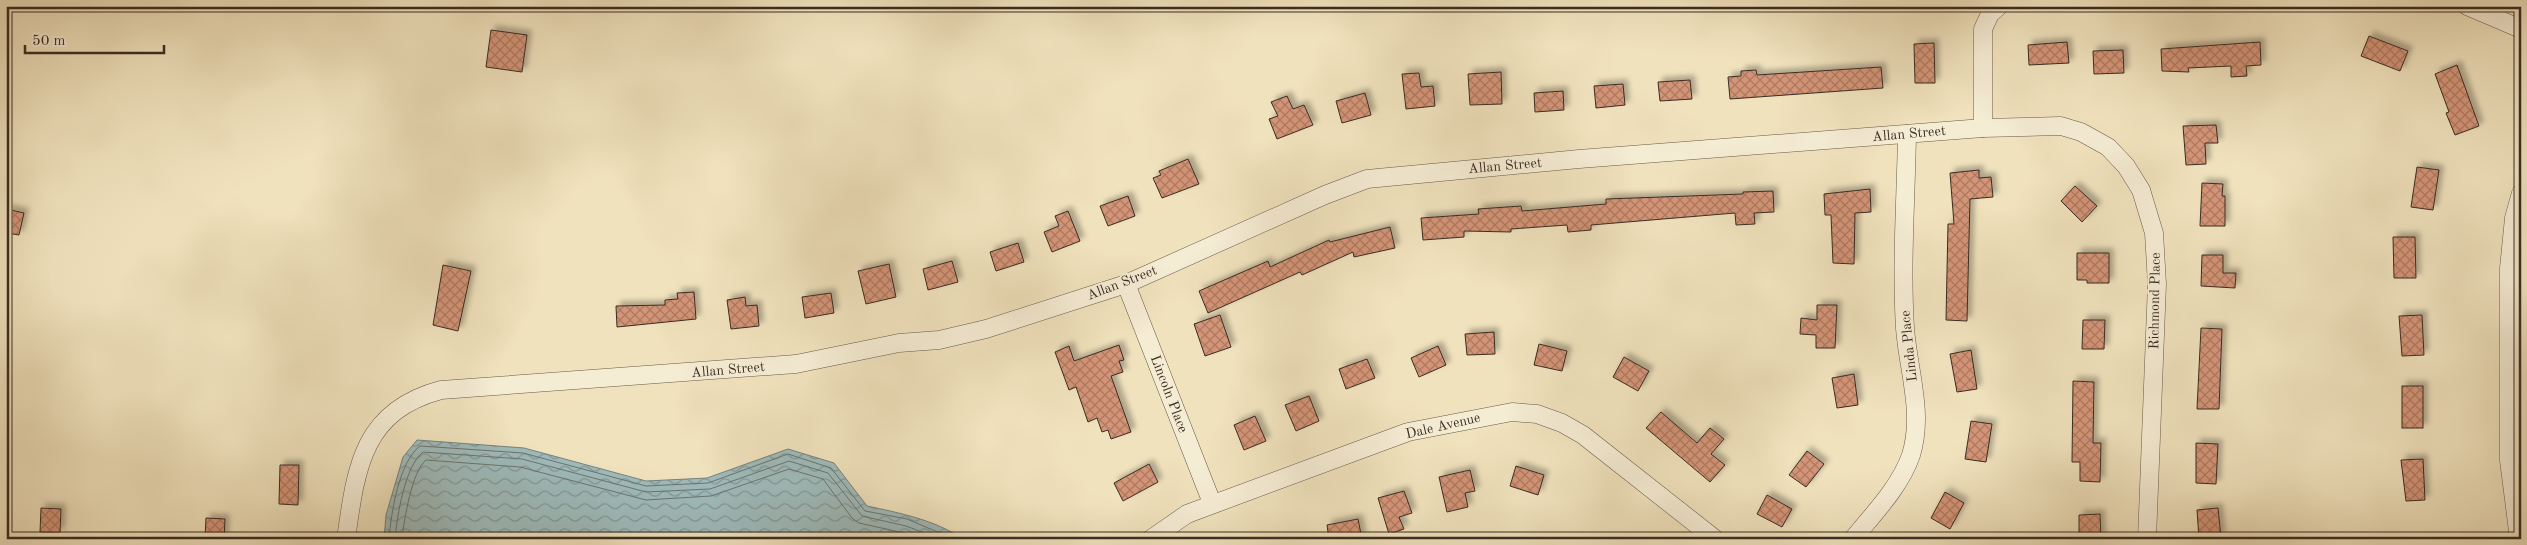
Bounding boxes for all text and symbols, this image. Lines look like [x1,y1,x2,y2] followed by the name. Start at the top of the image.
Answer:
[25,22,164,54] scale bar
[32,34,66,49] text: 50 m
[1872,124,1946,144] street label: Allan Street
[1468,156,1542,176] street label: Allan Street
[2147,252,2163,350] street label: Richmond Place
[1085,263,1159,303] street label: Allan Street
[1898,310,1920,382] street label: Linda Place
[1148,353,1190,435] street label: Lincoln Place
[691,360,765,380] street label: Allan Street
[1404,411,1482,441] street label: Dale Avenue

